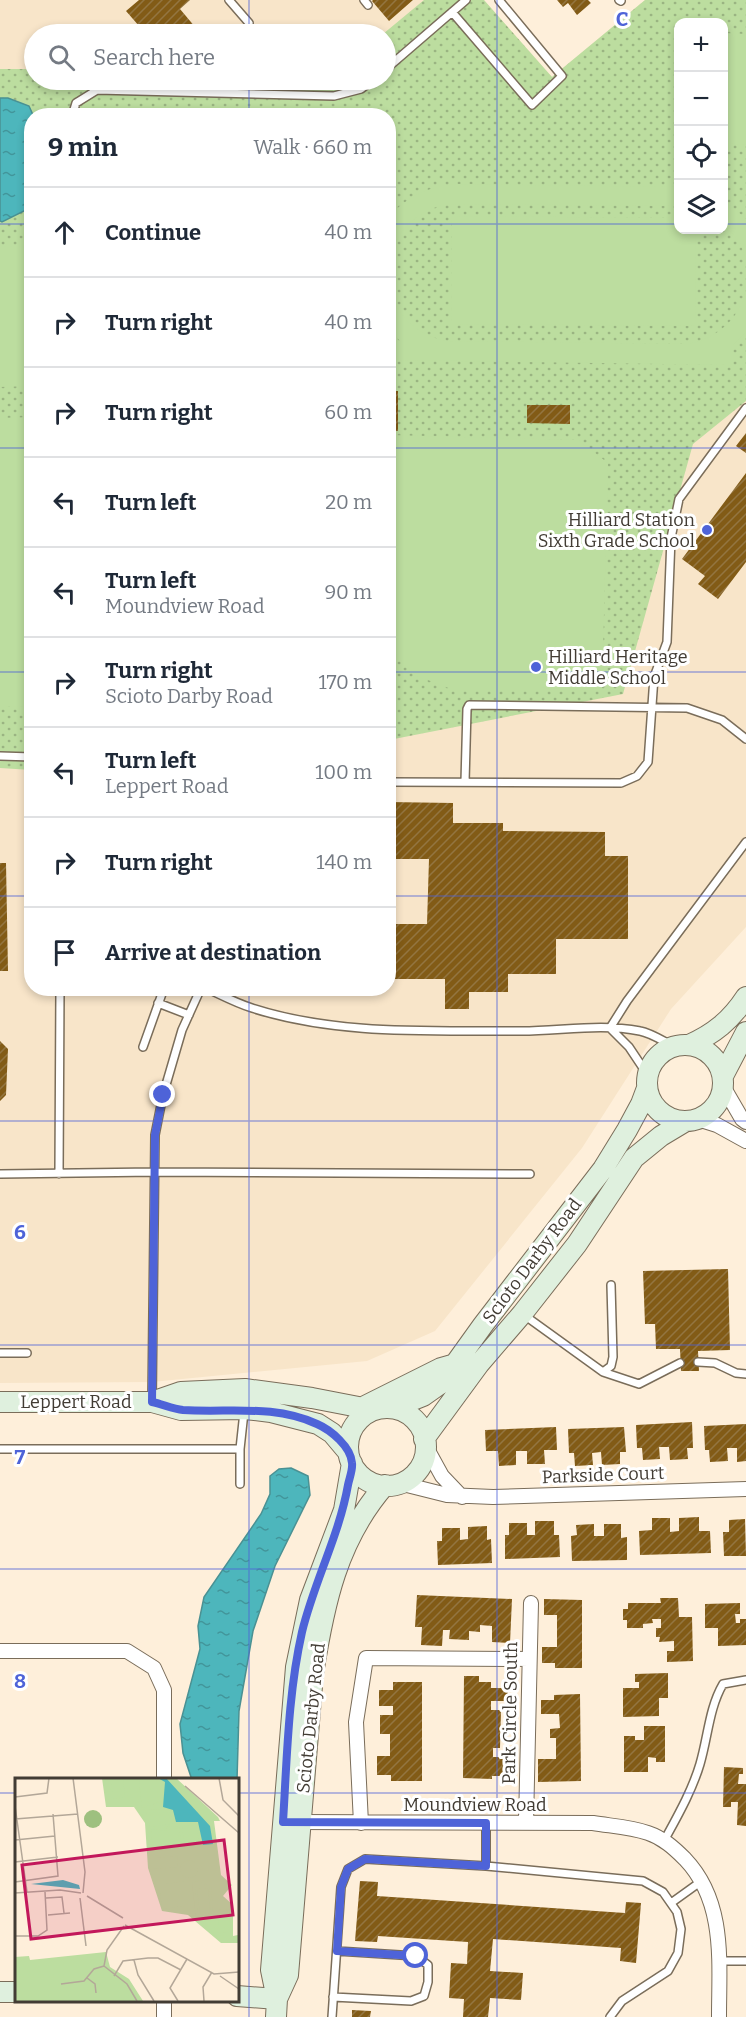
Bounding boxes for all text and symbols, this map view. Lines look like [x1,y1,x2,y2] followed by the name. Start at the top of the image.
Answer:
[616,7,628,31] text: C
[674,18,728,234] map controls
[674,18,728,72] button: +
[24,24,396,90] search box
[45,41,78,74] icon: search
[93,44,215,71] text: Search here
[674,72,728,126] button: −
[674,126,728,180] button: locate
[48,132,118,163] text: 9 min
[254,135,372,159] text: Walk · 660 m
[674,180,728,234] button: layers
[48,216,81,249] icon: ahead
[105,219,201,246] text: Continue
[324,220,372,244] text: 40 m
[48,306,81,339] icon: right
[105,309,213,336] text: Turn right
[324,310,372,334] text: 40 m
[48,396,81,429] icon: right
[105,399,213,426] text: Turn right
[324,400,372,424] text: 60 m
[48,486,81,519] icon: left
[105,489,197,516] text: Turn left
[325,490,372,514] text: 20 m
[538,509,696,552] place label: Hilliard Station Sixth Grade School
[700,523,714,537] marker: Hilliard Station Sixth Grade School
[105,567,197,594] text: Turn left
[48,576,81,609] icon: left
[324,580,372,604] text: 90 m
[105,594,265,618] text: Moundview Road
[548,646,688,689] place label: Hilliard Heritage Middle School
[105,657,213,684] text: Turn right
[529,660,543,674] marker: Hilliard Heritage Middle School
[48,666,81,699] icon: right
[319,670,372,694] text: 170 m
[105,684,273,708] text: Scioto Darby Road
[105,747,197,774] text: Turn left
[48,756,81,789] icon: left
[315,760,372,784] text: 100 m
[105,774,229,798] text: Leppert Road
[48,846,81,879] icon: right
[105,849,213,876] text: Turn right
[316,850,372,874] text: 140 m
[48,936,81,969] icon: arrive
[105,939,321,966] text: Arrive at destination
[149,1081,175,1107] route end
[478,1194,586,1328] street label: Scioto Darby Road
[14,1220,26,1244] text: 6
[20,1391,132,1413] street label: Leppert Road
[15,1445,26,1469] text: 7
[541,1462,665,1488] street label: Parkside Court
[292,1641,330,1794] street label: Scioto Darby Road
[498,1641,522,1785] street label: Park Circle South
[14,1669,26,1693] text: 8
[15,1778,238,2002] inset map
[403,1794,547,1816] street label: Moundview Road
[402,1942,428,1968] route start

